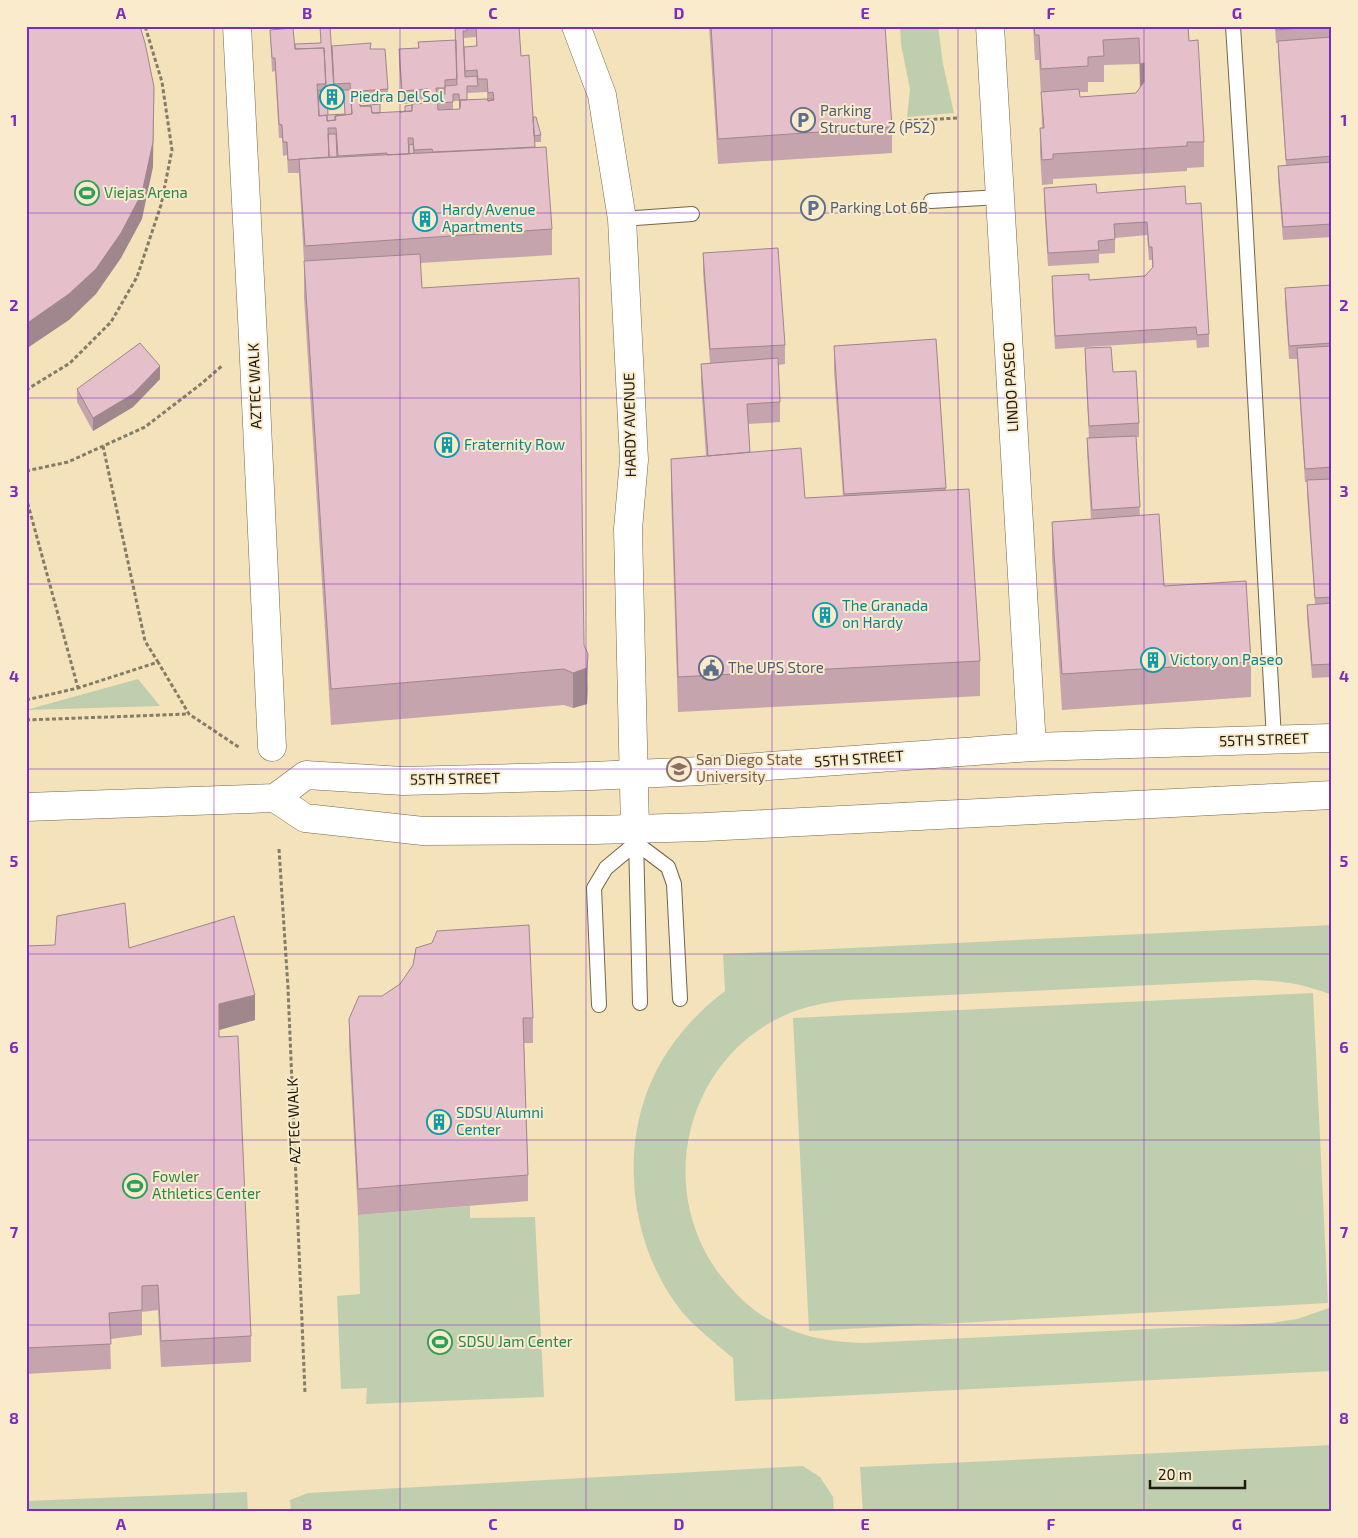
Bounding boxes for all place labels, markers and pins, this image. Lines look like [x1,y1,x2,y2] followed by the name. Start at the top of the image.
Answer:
[319,84,345,110] building icon: Piedra Del Sol
[350,87,444,105] place label: Piedra Del Sol
[820,101,935,136] place label: Parking Structure 2 (PS2)
[790,107,816,133] parking icon: Parking Structure 2 (PS2)
[74,180,100,206] sports icon: Viejas Arena
[104,183,188,202] place label: Viejas Arena
[800,195,826,221] parking icon: Parking Lot 6B
[830,198,928,216] place label: Parking Lot 6B
[442,200,536,235] place label: Hardy Avenue Apartments
[412,206,438,232] building icon: Hardy Avenue Apartments
[434,432,460,458] building icon: Fraternity Row
[464,435,565,453] place label: Fraternity Row
[842,596,928,631] place label: The Granada on Hardy
[812,602,838,628] building icon: The Granada on Hardy
[1140,647,1166,673] building icon: Victory on Paseo
[1170,650,1283,668] place label: Victory on Paseo
[698,655,724,681] public building icon: The UPS Store
[728,658,824,676] place label: The UPS Store
[696,750,803,785] place label: San Diego State University
[666,756,692,782] school or university icon: San Diego State University
[456,1103,544,1138] place label: SDSU Alumni Center
[426,1109,452,1135] building icon: SDSU Alumni Center
[152,1167,261,1202] place label: Fowler Athletics Center
[122,1173,148,1199] sports icon: Fowler Athletics Center
[427,1329,453,1355] sports icon: SDSU Jam Center
[458,1332,573,1350] place label: SDSU Jam Center

